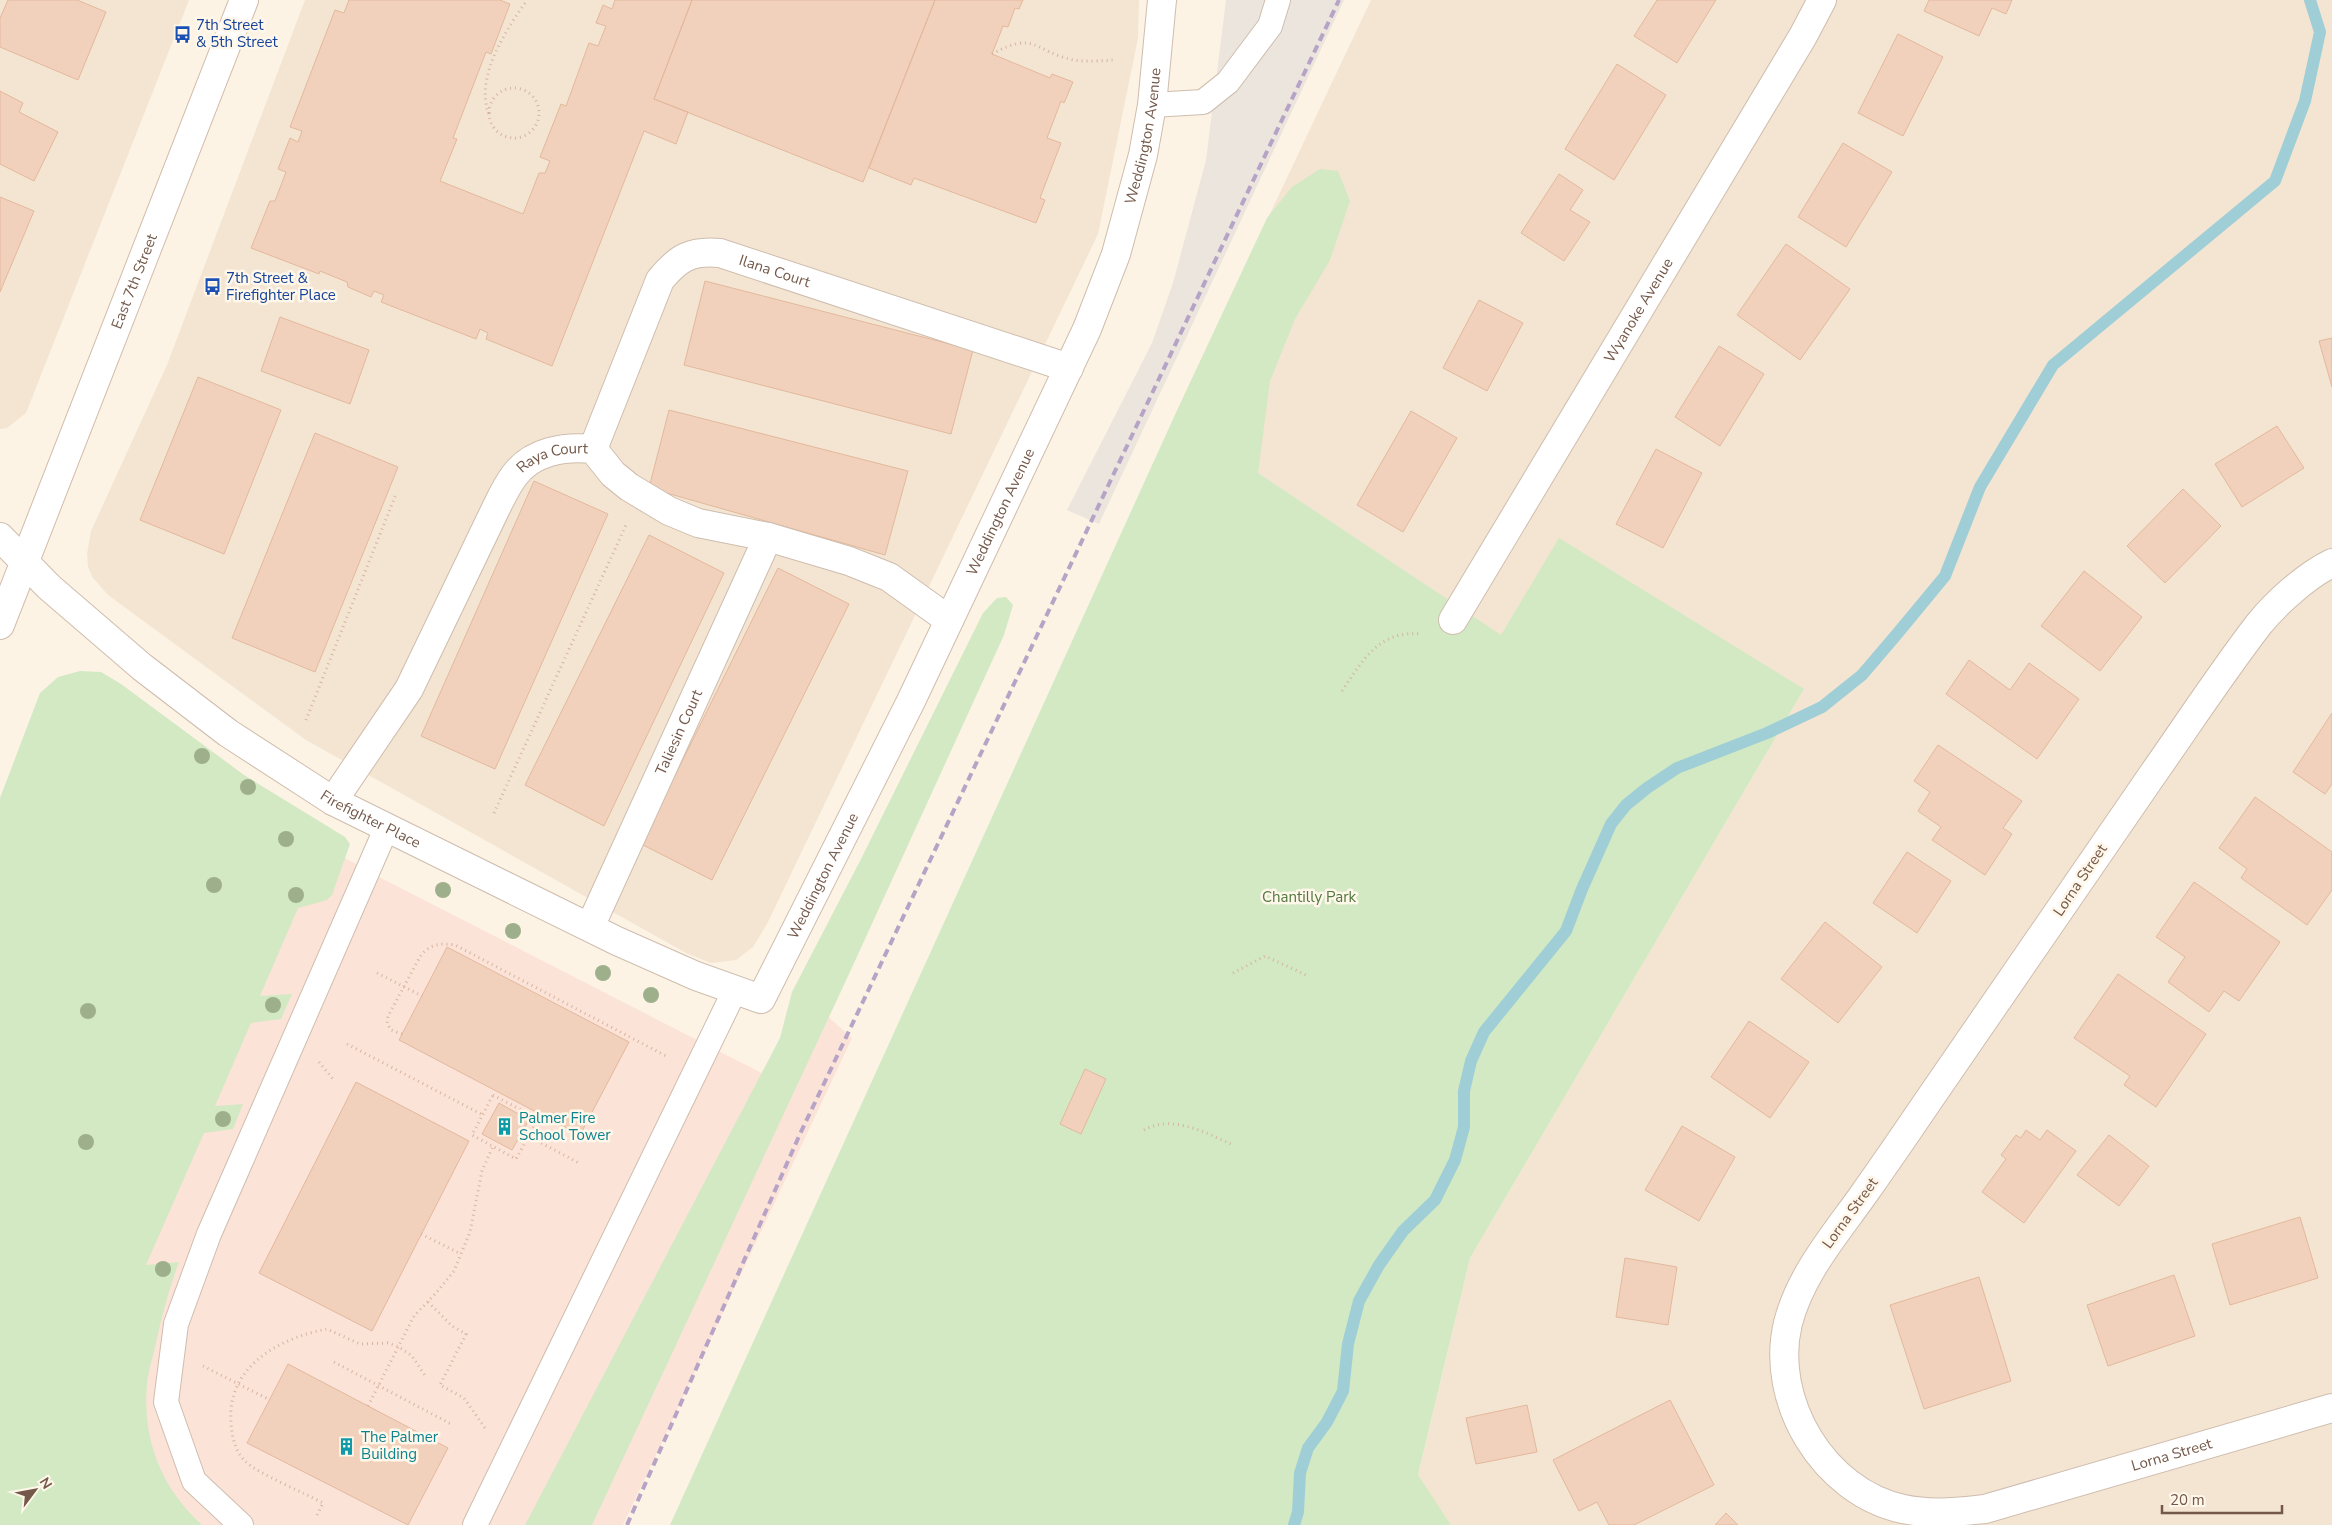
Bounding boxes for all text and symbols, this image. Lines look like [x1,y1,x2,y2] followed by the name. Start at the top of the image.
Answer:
[196,15,279,52] place label: 7th Street & 5th Street
[172,24,192,44] bus stop icon: 7th Street & 5th Street
[1120,67,1165,207] street label: Weddington Avenue
[107,230,162,332] street label: East 7th Street
[736,250,814,292] street label: Ilana Court
[1599,254,1678,366] street label: Wyanoke Avenue
[226,268,336,305] place label: 7th Street & Firefighter Place
[202,277,222,297] bus stop icon: 7th Street & Firefighter Place
[512,438,589,477] street label: Raya Court
[962,445,1039,579] street label: Weddington Avenue
[651,686,707,778] street label: Taliesin Court
[317,785,424,853] street label: Firefighter Place
[783,809,863,942] street label: Weddington Avenue
[2048,839,2112,920] street label: Lorna Street
[1262,887,1357,907] park label: Chantilly Park
[519,1108,611,1145] place label: Palmer Fire School Tower
[495,1117,515,1137] building icon: Palmer Fire School Tower
[1818,1173,1883,1252] street label: Lorna Street
[361,1427,439,1464] place label: The Palmer Building
[2129,1433,2215,1476] street label: Lorna Street
[337,1436,357,1456] building icon: The Palmer Building
[10,1465,60,1515] north arrow
[35,1474,56,1493] text: N
[2162,1482,2282,1514] scale bar
[2170,1490,2205,1510] text: 20 m

